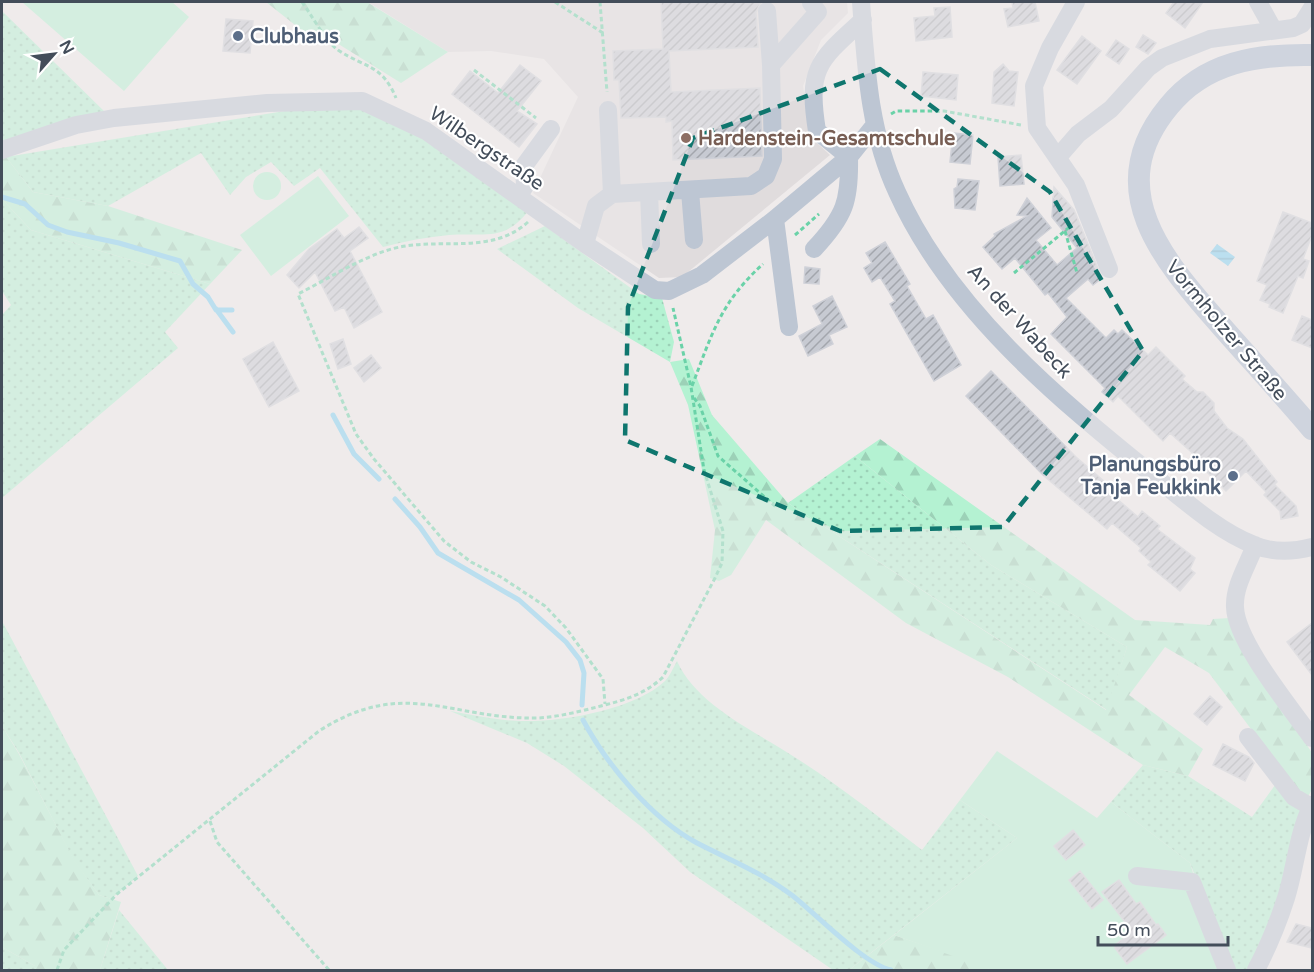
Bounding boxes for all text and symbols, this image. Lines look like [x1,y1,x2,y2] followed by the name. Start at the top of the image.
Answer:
[24,24,84,84] north arrow
[250,25,339,49] place label: Clubhaus
[231,29,245,43] marker: Clubhaus
[55,37,78,58] text: N
[424,102,548,196] street label: Wilbergstraße
[698,127,955,151] place label: Hardenstein-Gesamtschule
[679,131,693,145] marker: Hardenstein-Gesamtschule
[1160,255,1292,406] street label: Vormholzer Straße
[962,260,1077,384] street label: An der Wabeck
[1080,453,1221,500] place label: Planungsbüro Tanja Feukkink
[1226,469,1240,483] marker: Planungsbüro Tanja Feukkink
[1098,909,1228,947] scale bar
[1107,919,1151,941] text: 50 m

